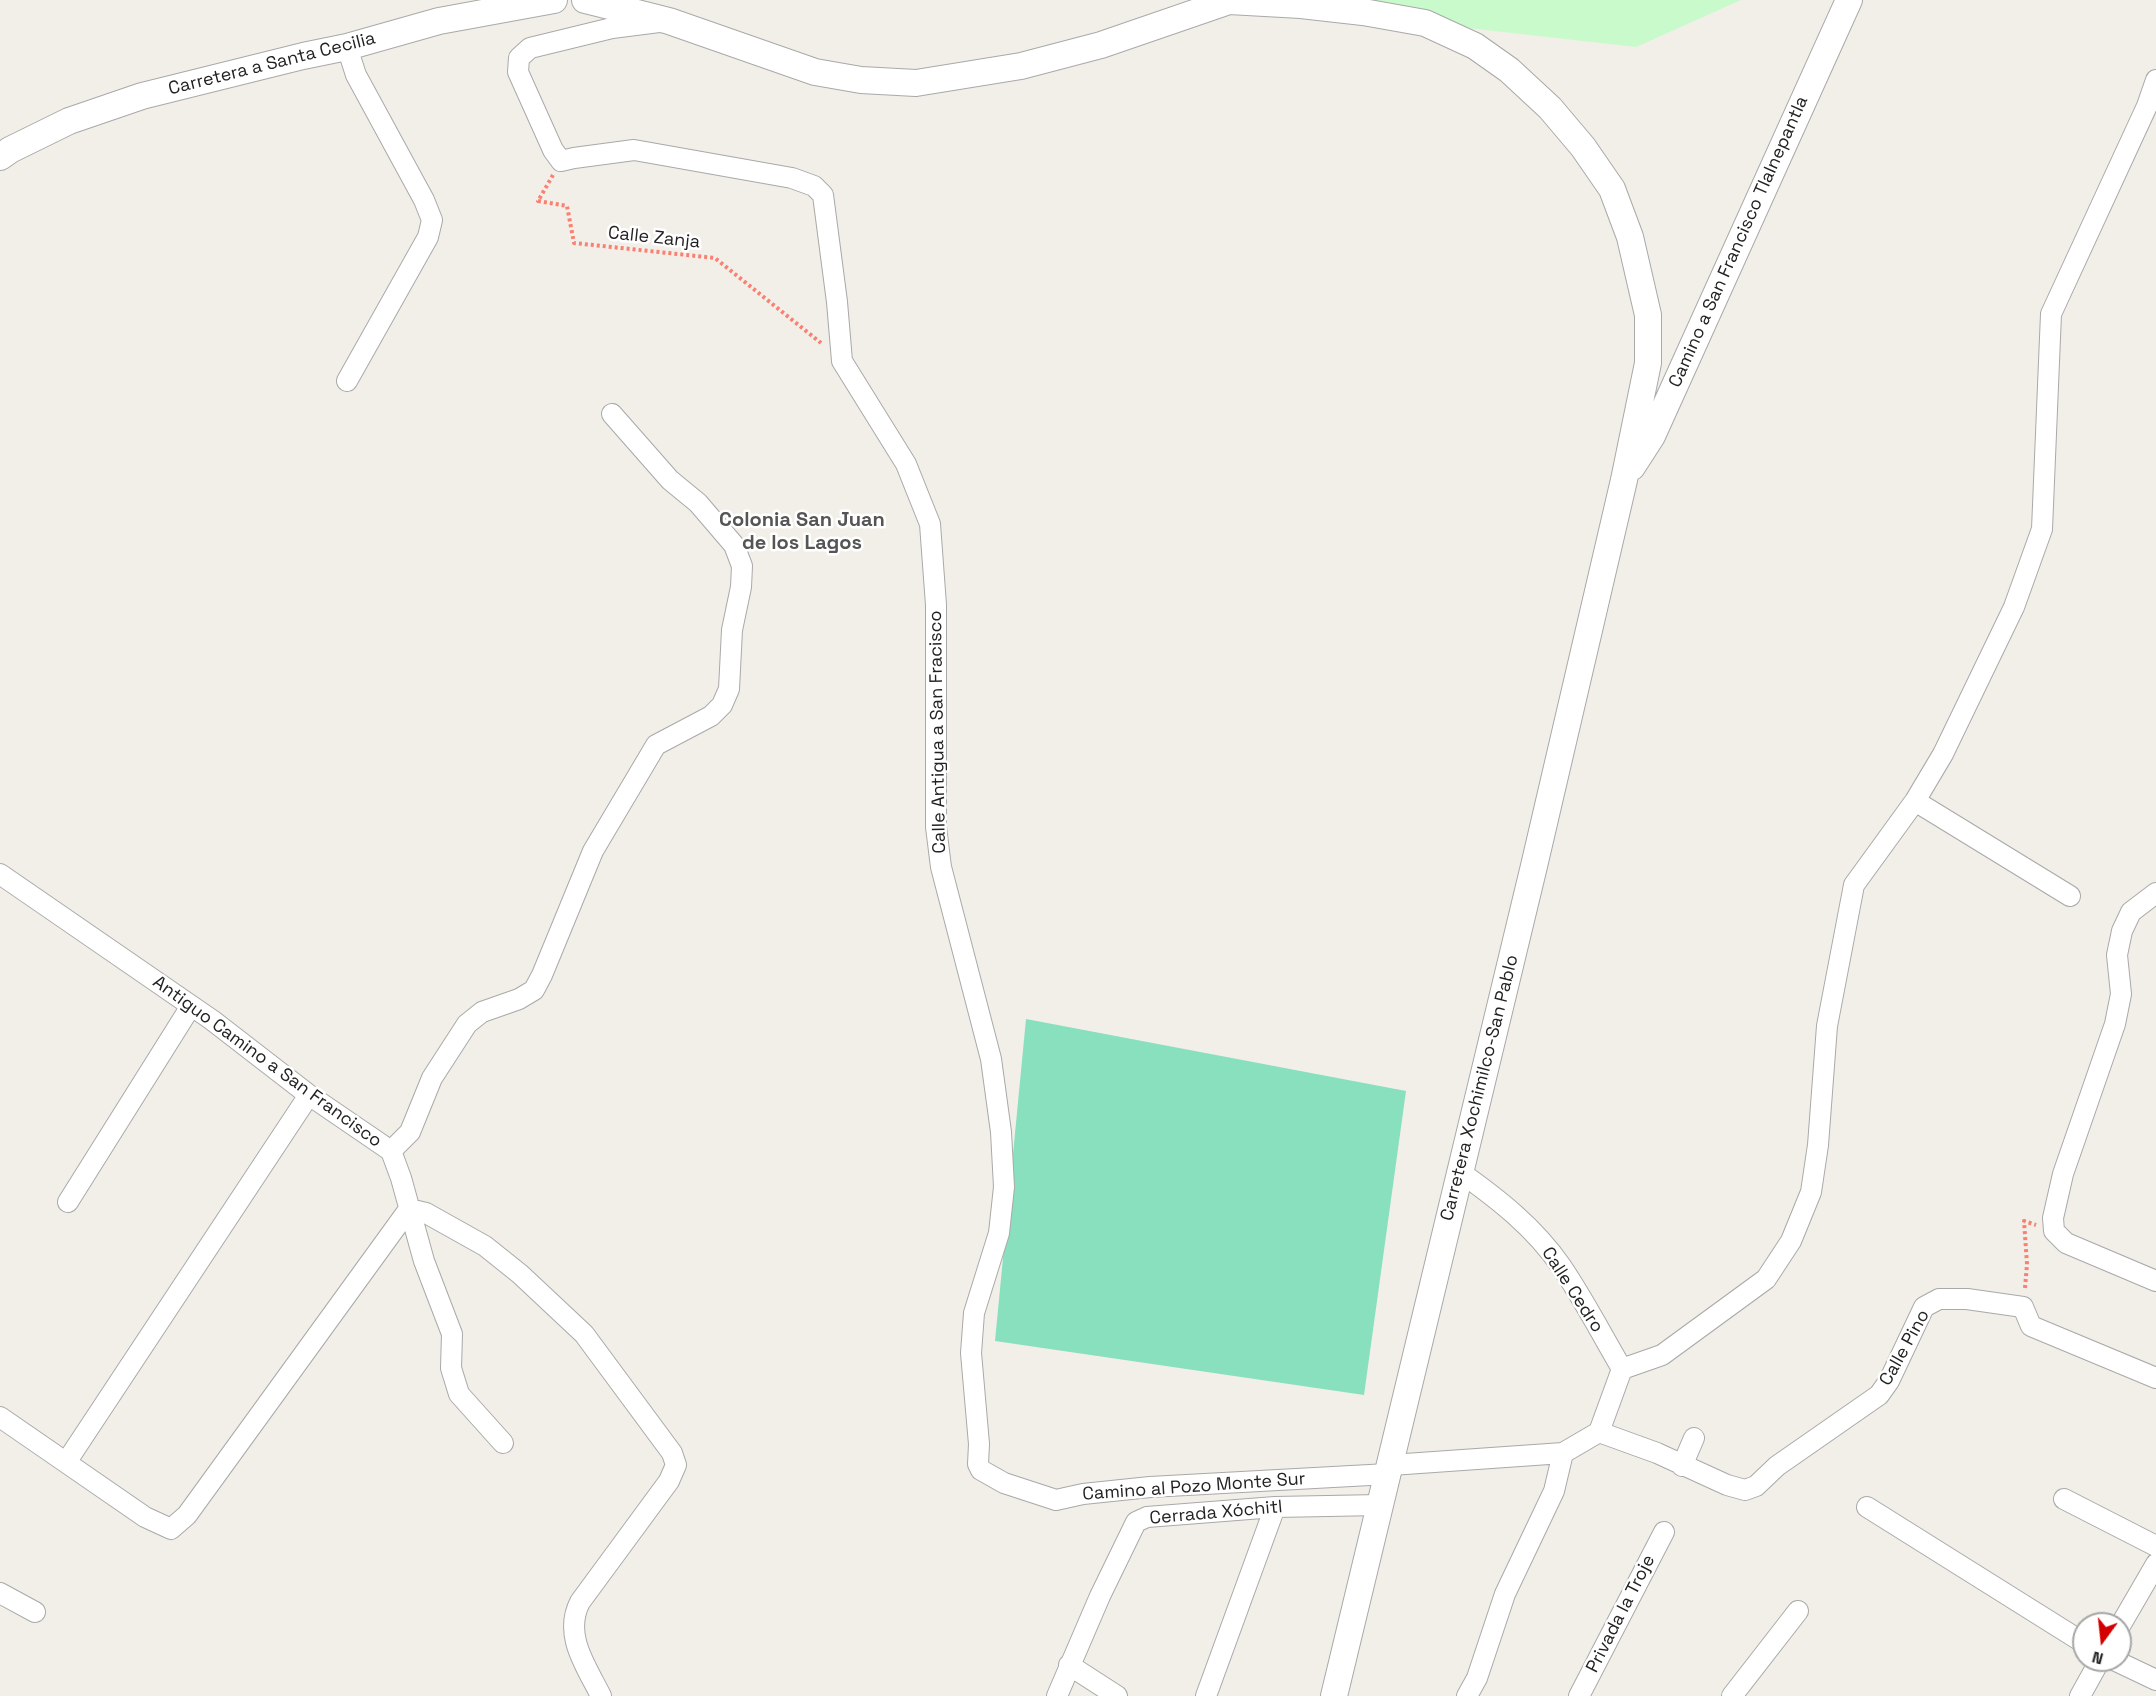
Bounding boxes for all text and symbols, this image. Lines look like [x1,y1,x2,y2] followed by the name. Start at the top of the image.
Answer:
[166,28,378,100] street label: Carretera a Santa Cecilia
[1665,93,1813,391] street label: Camino a San Francisco Tlalnepantla
[607,222,701,254] street label: Calle Zanja
[719,509,885,556] district label: Colonia San Juan de los Lagos
[925,610,951,854] street label: Calle Antigua a San Fracisco
[1436,953,1524,1223] street label: Carretera Xochimilco-San Pablo
[148,972,386,1152] street label: Antiguo Camino a San Francisco
[1536,1243,1608,1337] street label: Calle Cedro
[1875,1306,1935,1390] street label: Calle Pino
[1082,1468,1306,1506] street label: Camino al Pozo Monte Sur
[1149,1496,1283,1530] street label: Cerrada Xóchitl
[1582,1551,1660,1677] street label: Privada la Troje
[2072,1612,2132,1672] north arrow
[2090,1646,2106,1669] text: N

